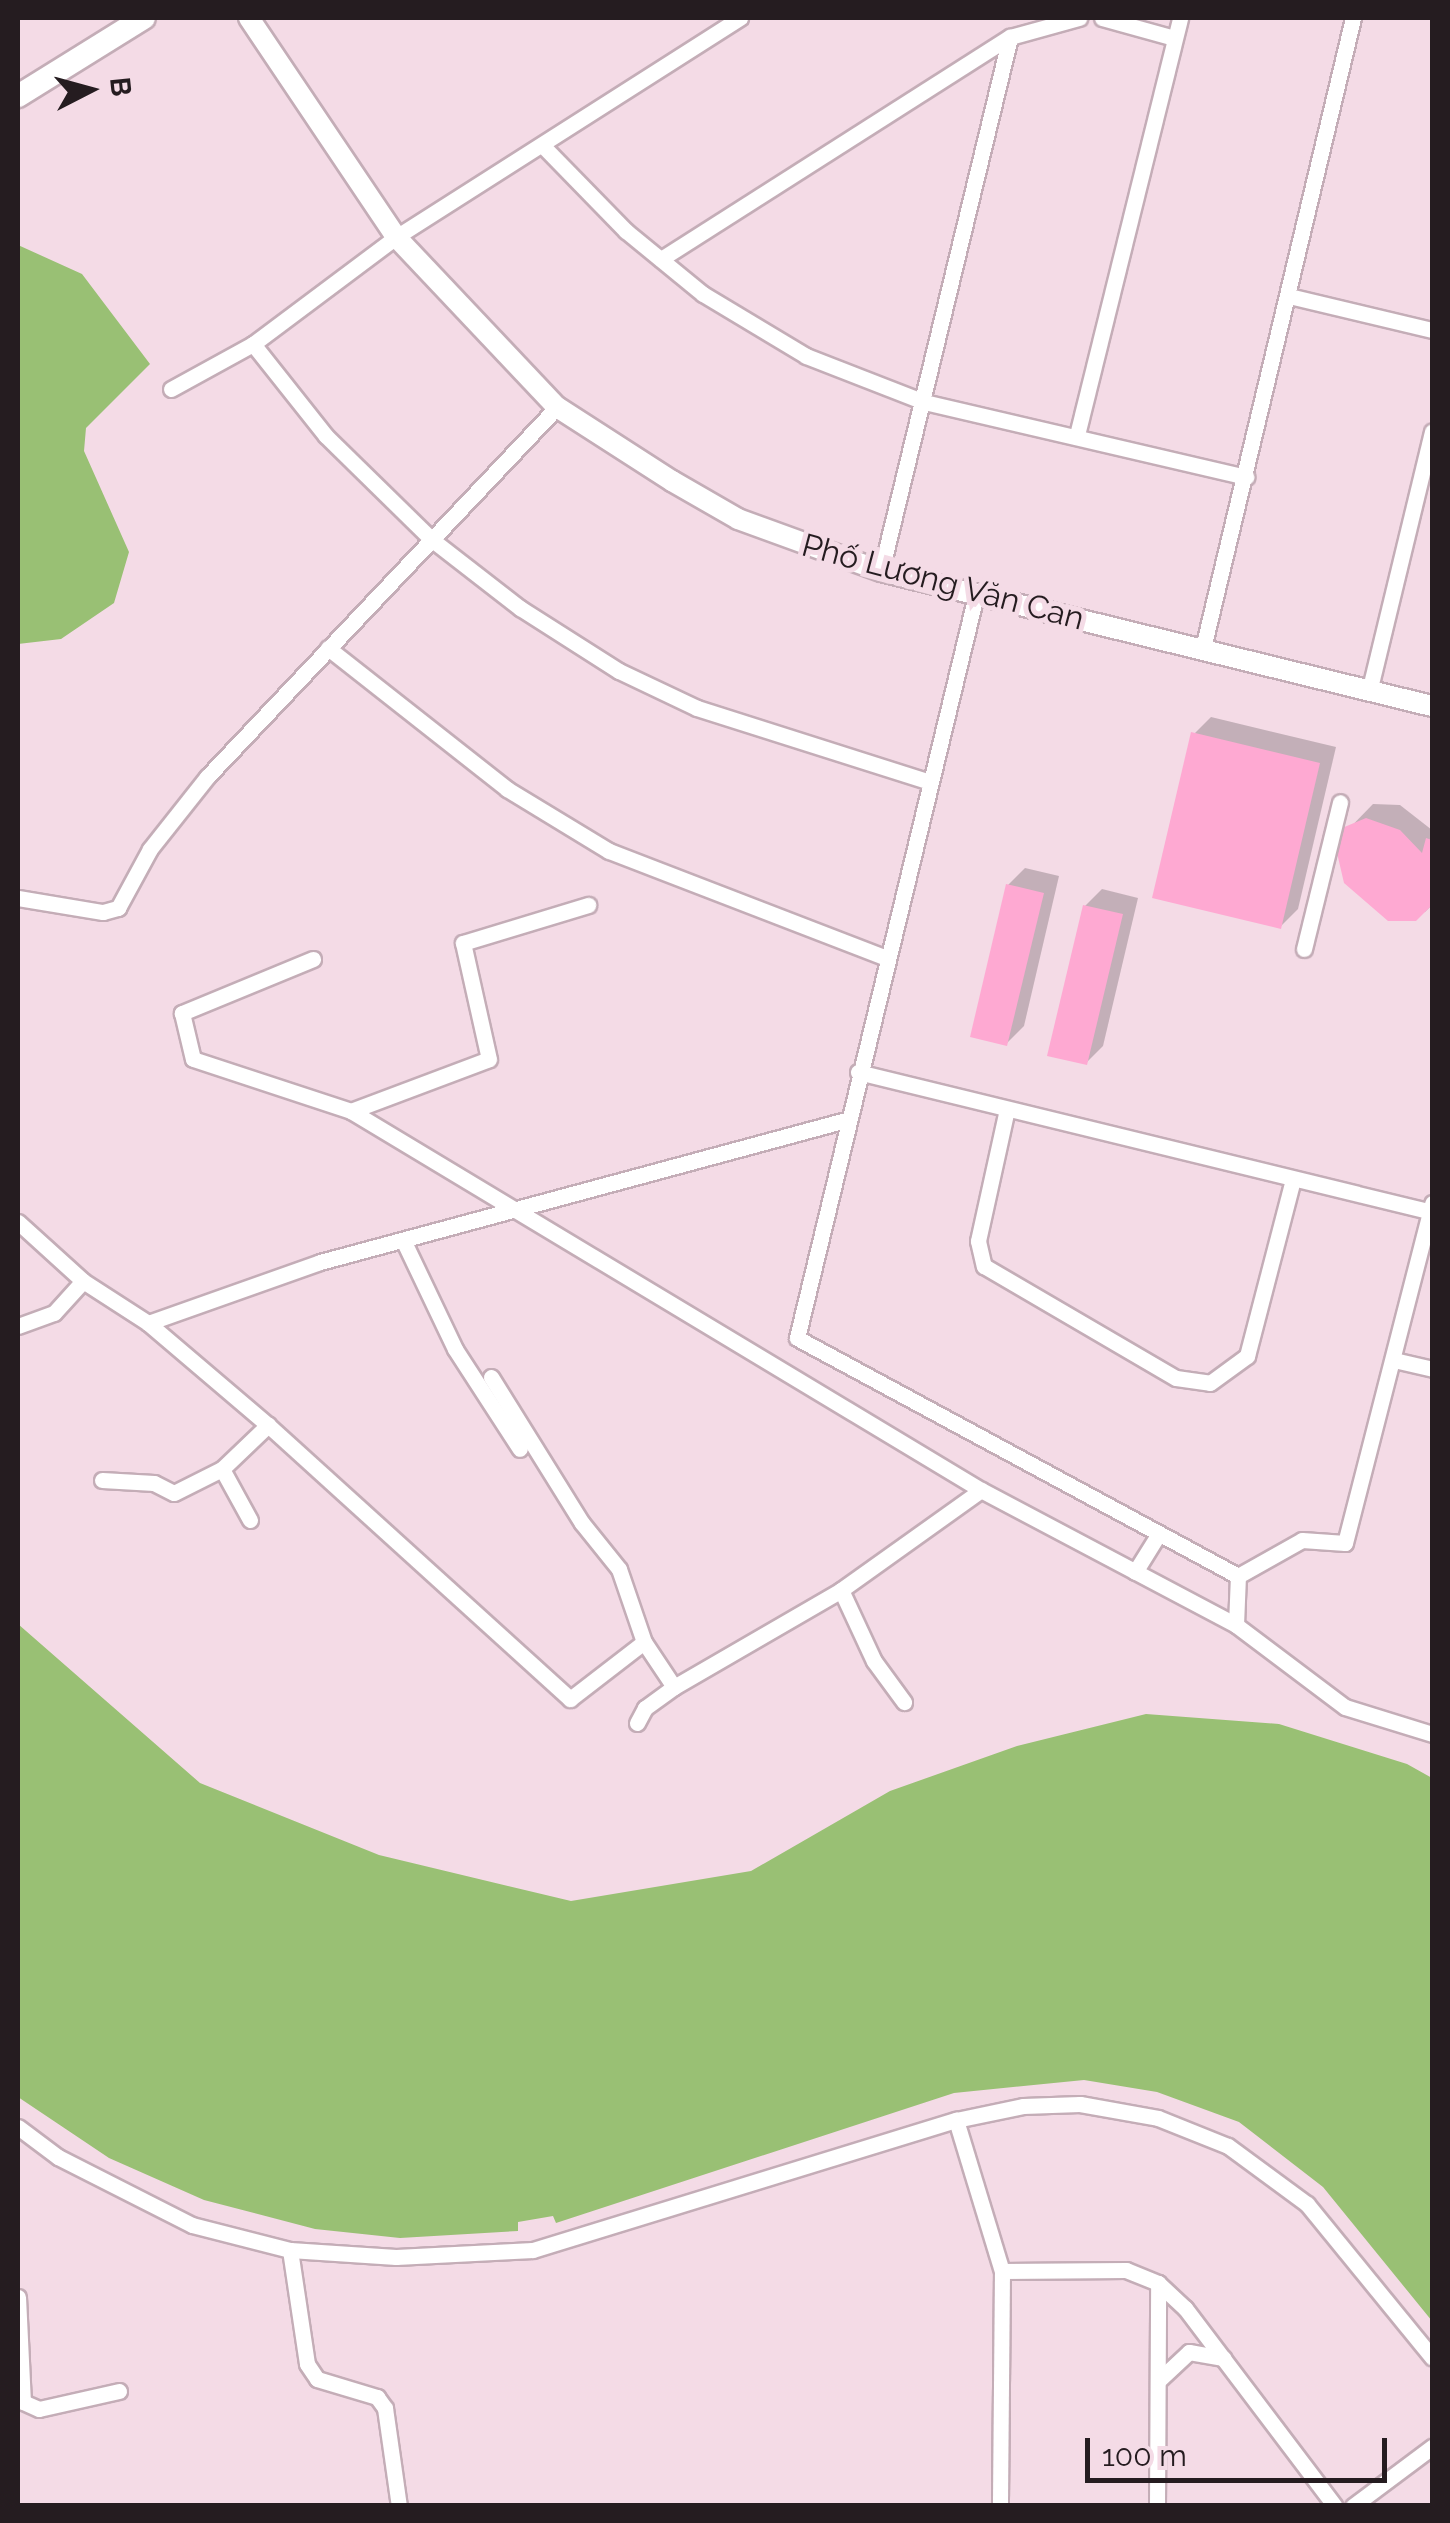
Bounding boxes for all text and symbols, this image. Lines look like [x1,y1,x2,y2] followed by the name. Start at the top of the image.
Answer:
[40,40,140,140] north arrow
[103,76,138,98] text: B
[797,526,1089,638] street label: Phố Lương Văn Can
[1090,2418,1392,2480] scale bar
[1102,2438,1187,2473] text: 100 m

